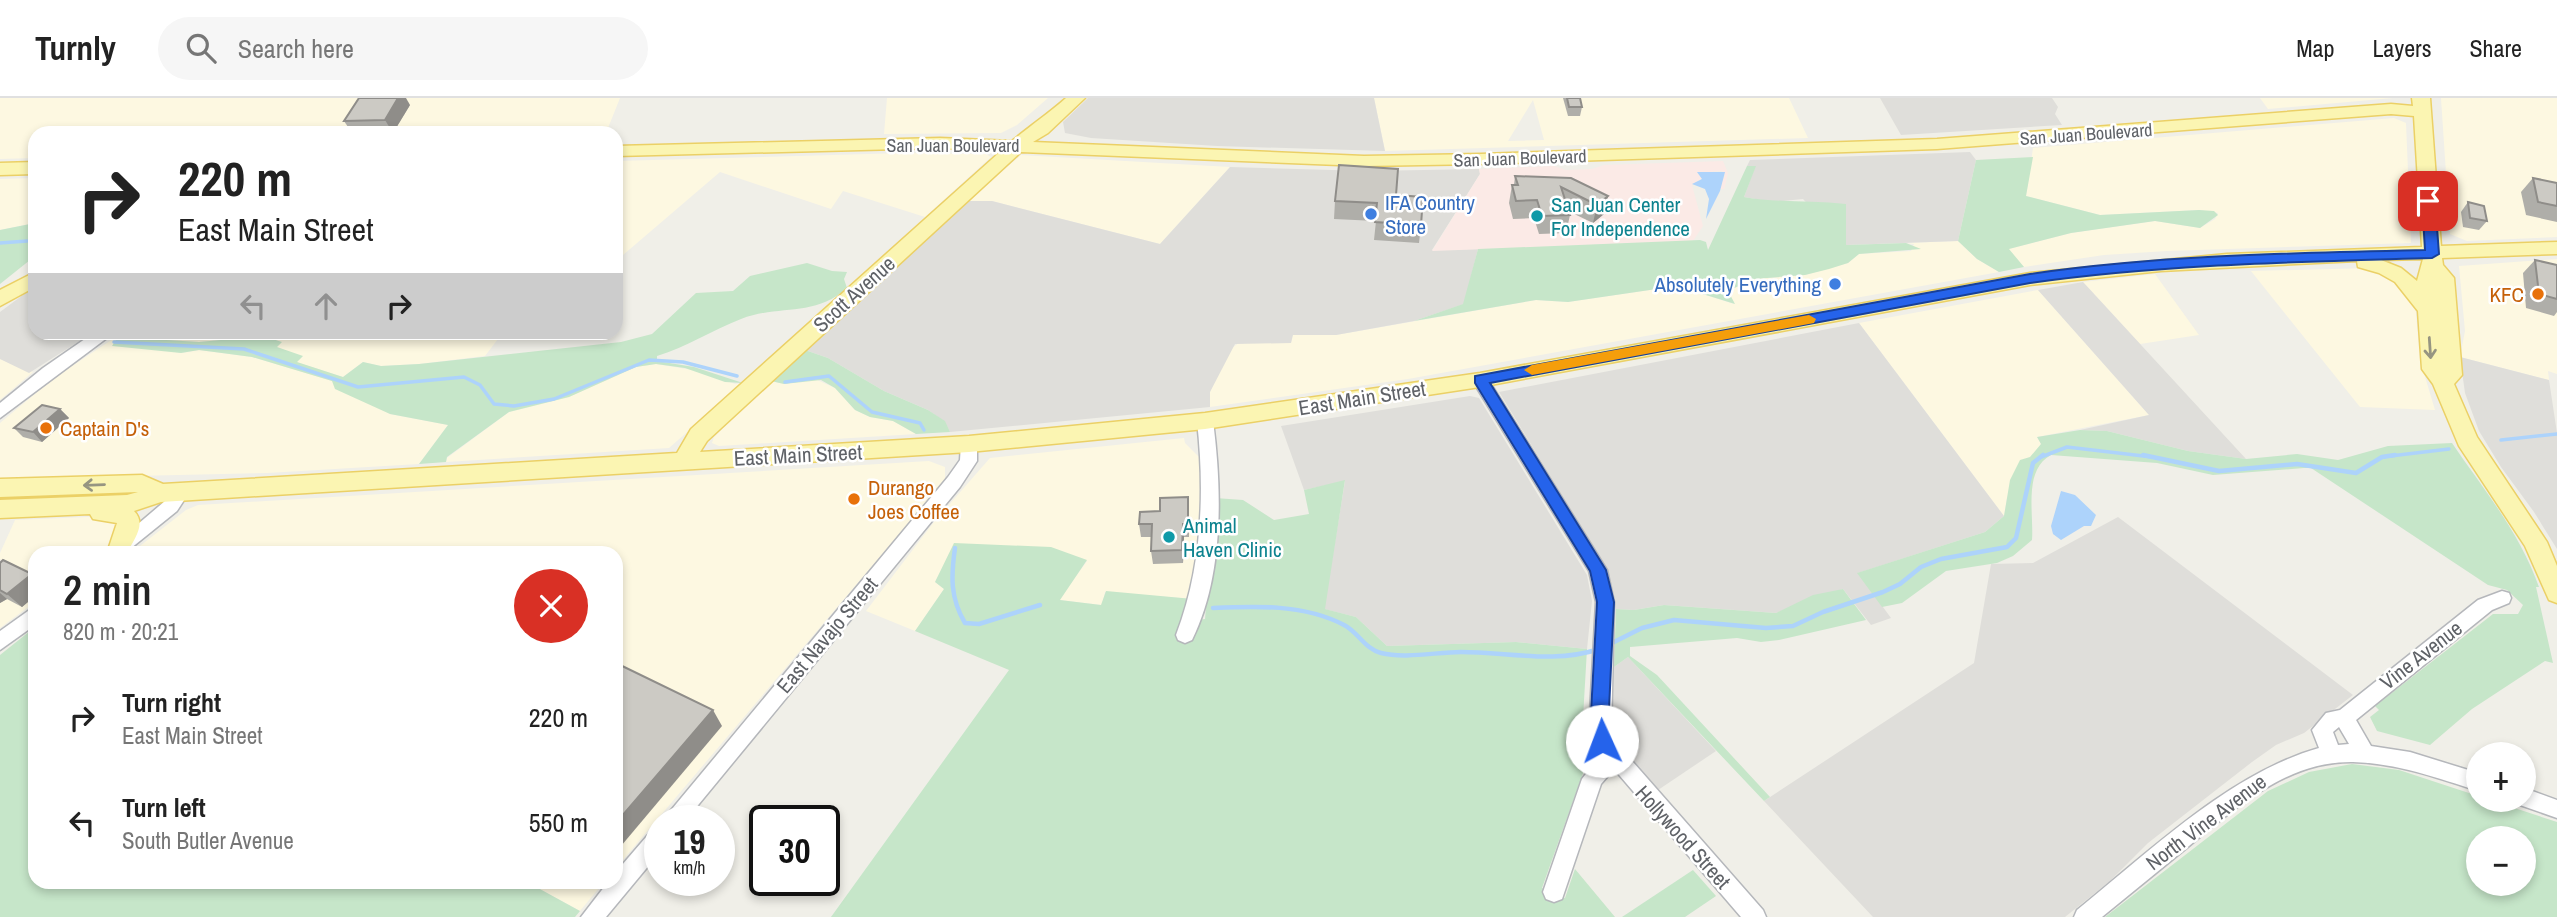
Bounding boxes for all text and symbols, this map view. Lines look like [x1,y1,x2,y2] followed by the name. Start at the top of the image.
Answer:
[158,17,648,80] search box
[35,26,116,70] text: Turnly
[182,29,220,67] icon: search
[238,31,354,66] text: Search here
[2296,32,2334,64] text: Map
[2372,32,2431,64] text: Layers
[2469,32,2522,64] text: Share
[2019,117,2153,151] street label: San Juan Boulevard
[887,133,1019,158] street label: San Juan Boulevard
[1453,143,1587,173] street label: San Juan Boulevard
[178,145,292,211] text: 220 m
[63,154,154,245] icon: right
[2398,171,2458,231] pin
[2409,182,2447,220] icon: arrive
[1385,188,1475,241] place label: IFA Country Store
[1551,190,1690,243] place label: San Juan Center For Independence
[1363,206,1379,222] marker: IFA Country Store
[178,208,373,251] text: East Main Street
[1529,208,1545,224] marker: San Juan Center For Independence
[807,249,901,339] street label: Scott Avenue
[1653,270,1821,299] place label: Absolutely Everything
[1827,276,1843,292] marker: Absolutely Everything
[2490,280,2524,309] place label: KFC
[2530,286,2546,302] marker: KFC
[234,287,272,325] icon: left
[307,287,345,325] icon: ahead
[380,287,418,325] icon: right
[2424,336,2437,358] one-way arrow
[1296,374,1428,422] street label: East Main Street
[60,414,149,443] place label: Captain D's
[38,420,54,436] marker: Captain D's
[733,437,863,473] street label: East Main Street
[868,473,960,526] place label: Durango Joes Coffee
[82,479,105,492] one-way arrow
[846,491,862,507] marker: Durango Joes Coffee
[1182,511,1282,564] place label: Animal Haven Clinic
[1161,529,1177,545] marker: Animal Haven Clinic
[63,562,152,618] text: 2 min
[514,569,588,643] button: close
[770,571,884,699] street label: East Navajo Street
[2374,614,2468,696] street label: Vine Avenue
[63,616,178,647] text: 820 m · 20:21
[122,685,221,720] text: Turn right
[63,699,101,737] icon: right
[529,700,588,735] text: 220 m
[1565,704,1639,778] position arrow
[122,720,262,751] text: East Main Street
[2466,742,2536,896] map controls
[2466,742,2536,812] button: +
[2140,767,2272,877] street label: North Vine Avenue
[1629,779,1737,895] street label: Hollywood Street
[122,790,206,825] text: Turn left
[63,804,101,842] icon: left
[529,805,588,840] text: 550 m
[749,805,840,896] speed limit sign: 30
[674,818,705,865] text: 19
[122,825,294,856] text: South Butler Avenue
[2466,826,2536,896] button: −
[674,855,706,880] text: km/h

